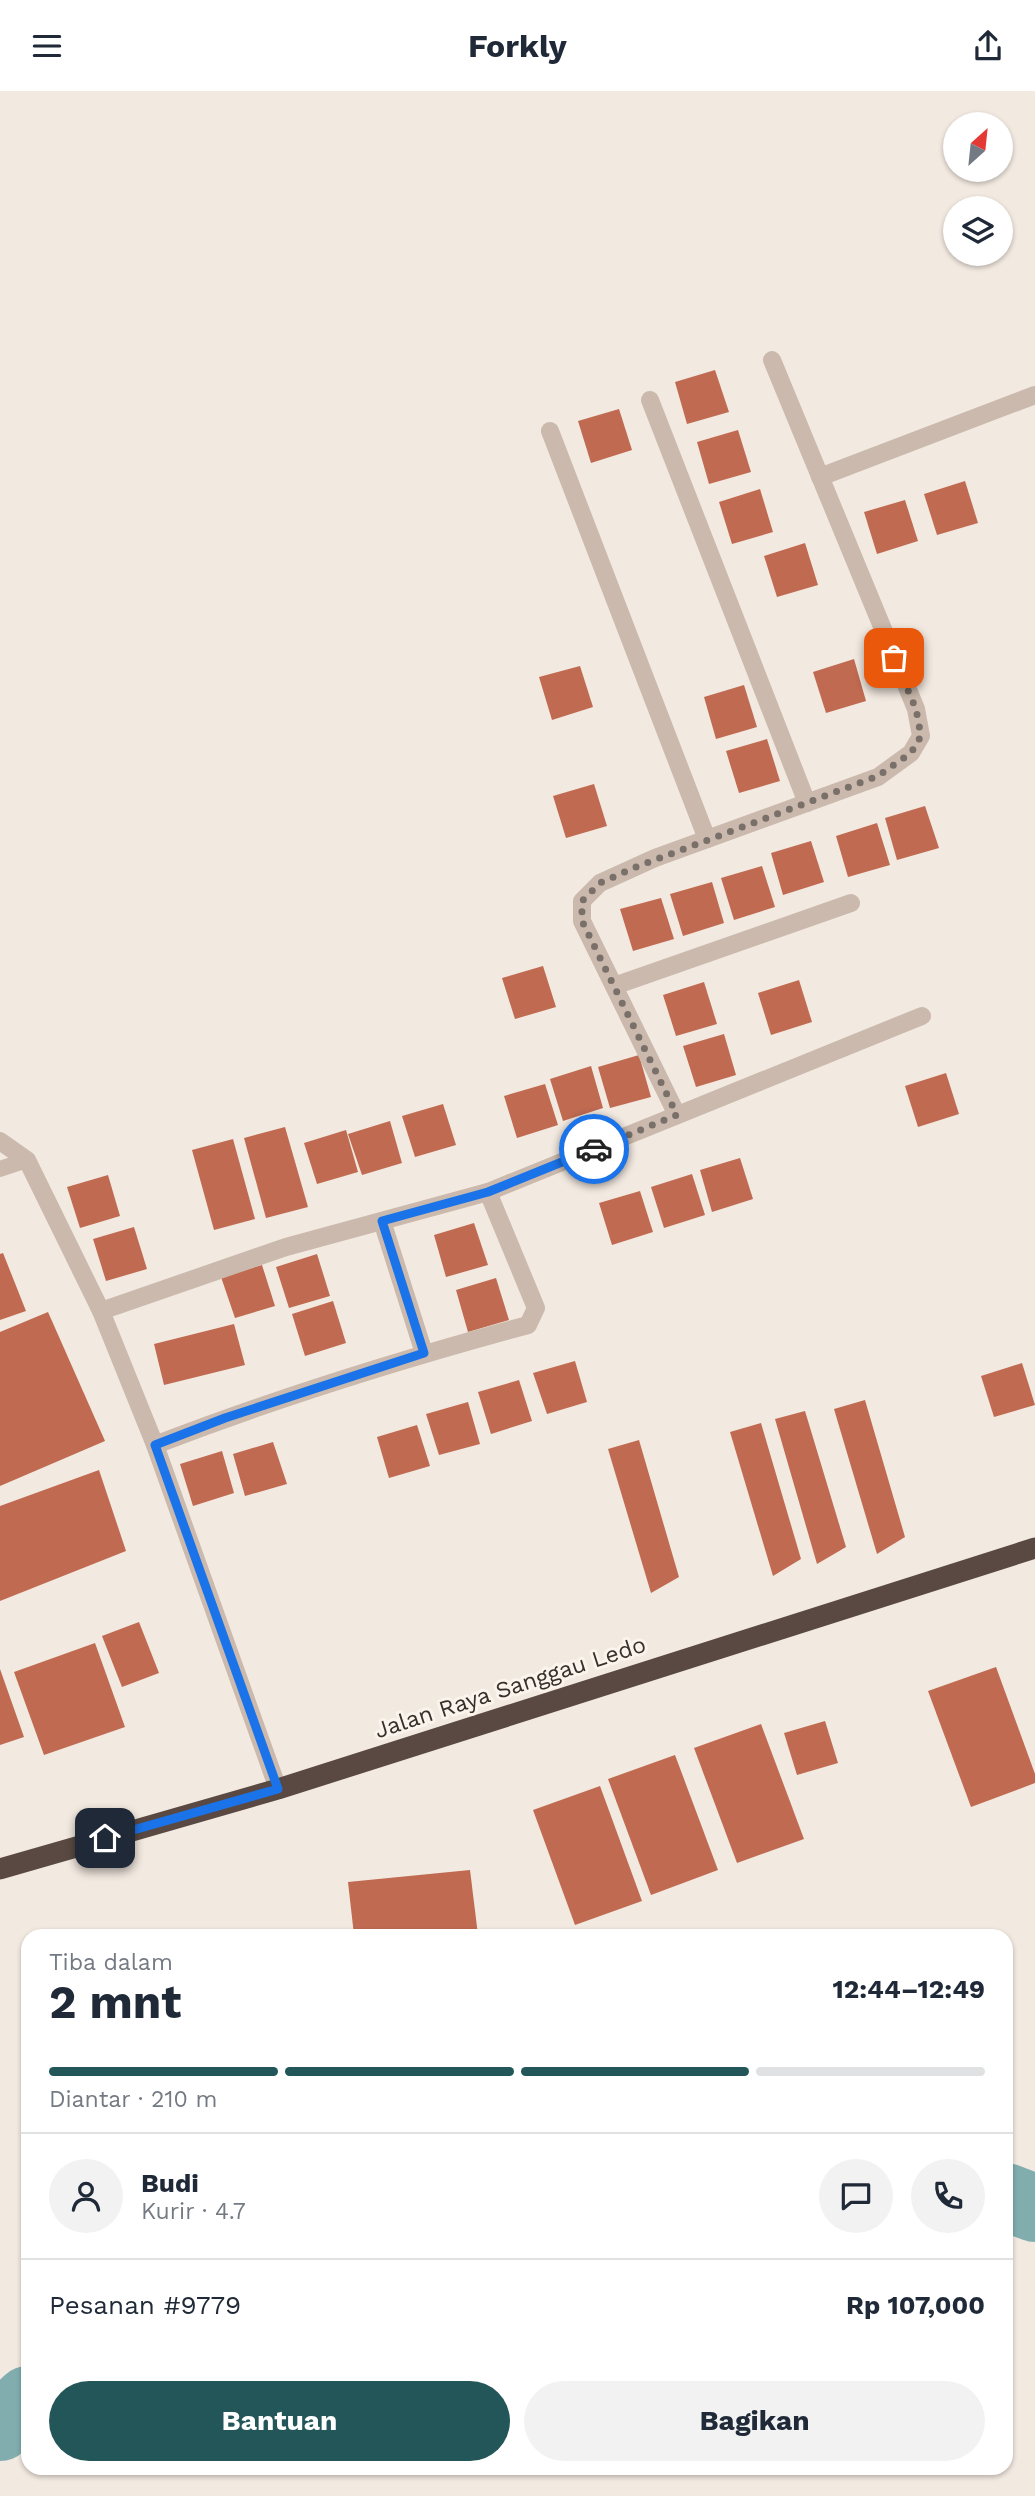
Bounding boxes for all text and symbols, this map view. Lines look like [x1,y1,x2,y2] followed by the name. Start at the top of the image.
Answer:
[28,27,66,65] icon: menu
[468,27,567,65] text: Forkly
[969,27,1007,65] icon: share
[943,112,1013,182] north arrow
[943,112,1013,266] map controls
[943,196,1013,266] button: layers
[864,628,924,688] pin
[875,639,913,677] icon: bag
[559,1114,629,1184] courier
[575,1130,613,1168] icon: car
[371,1631,649,1744] street label: Jalan Raya Sanggau Ledo
[75,1808,135,1868] pin
[86,1819,124,1857] icon: home
[49,1949,173,1976] text: Tiba dalam
[833,1974,985,2004] text: 12:44–12:49
[49,1975,181,2029] text: 2 mnt
[49,2086,218,2113] text: Diantar · 210 m
[49,2159,123,2233] button: person
[819,2159,893,2233] button: chat
[911,2159,985,2233] button: phone
[141,2168,199,2198] text: Budi
[141,2198,246,2225] text: Kurir · 4.7
[49,2290,241,2320] text: Pesanan #9779
[846,2290,985,2320] text: Rp 107,000
[49,2381,510,2461] button: Bantuan
[524,2381,985,2461] button: Bagikan

